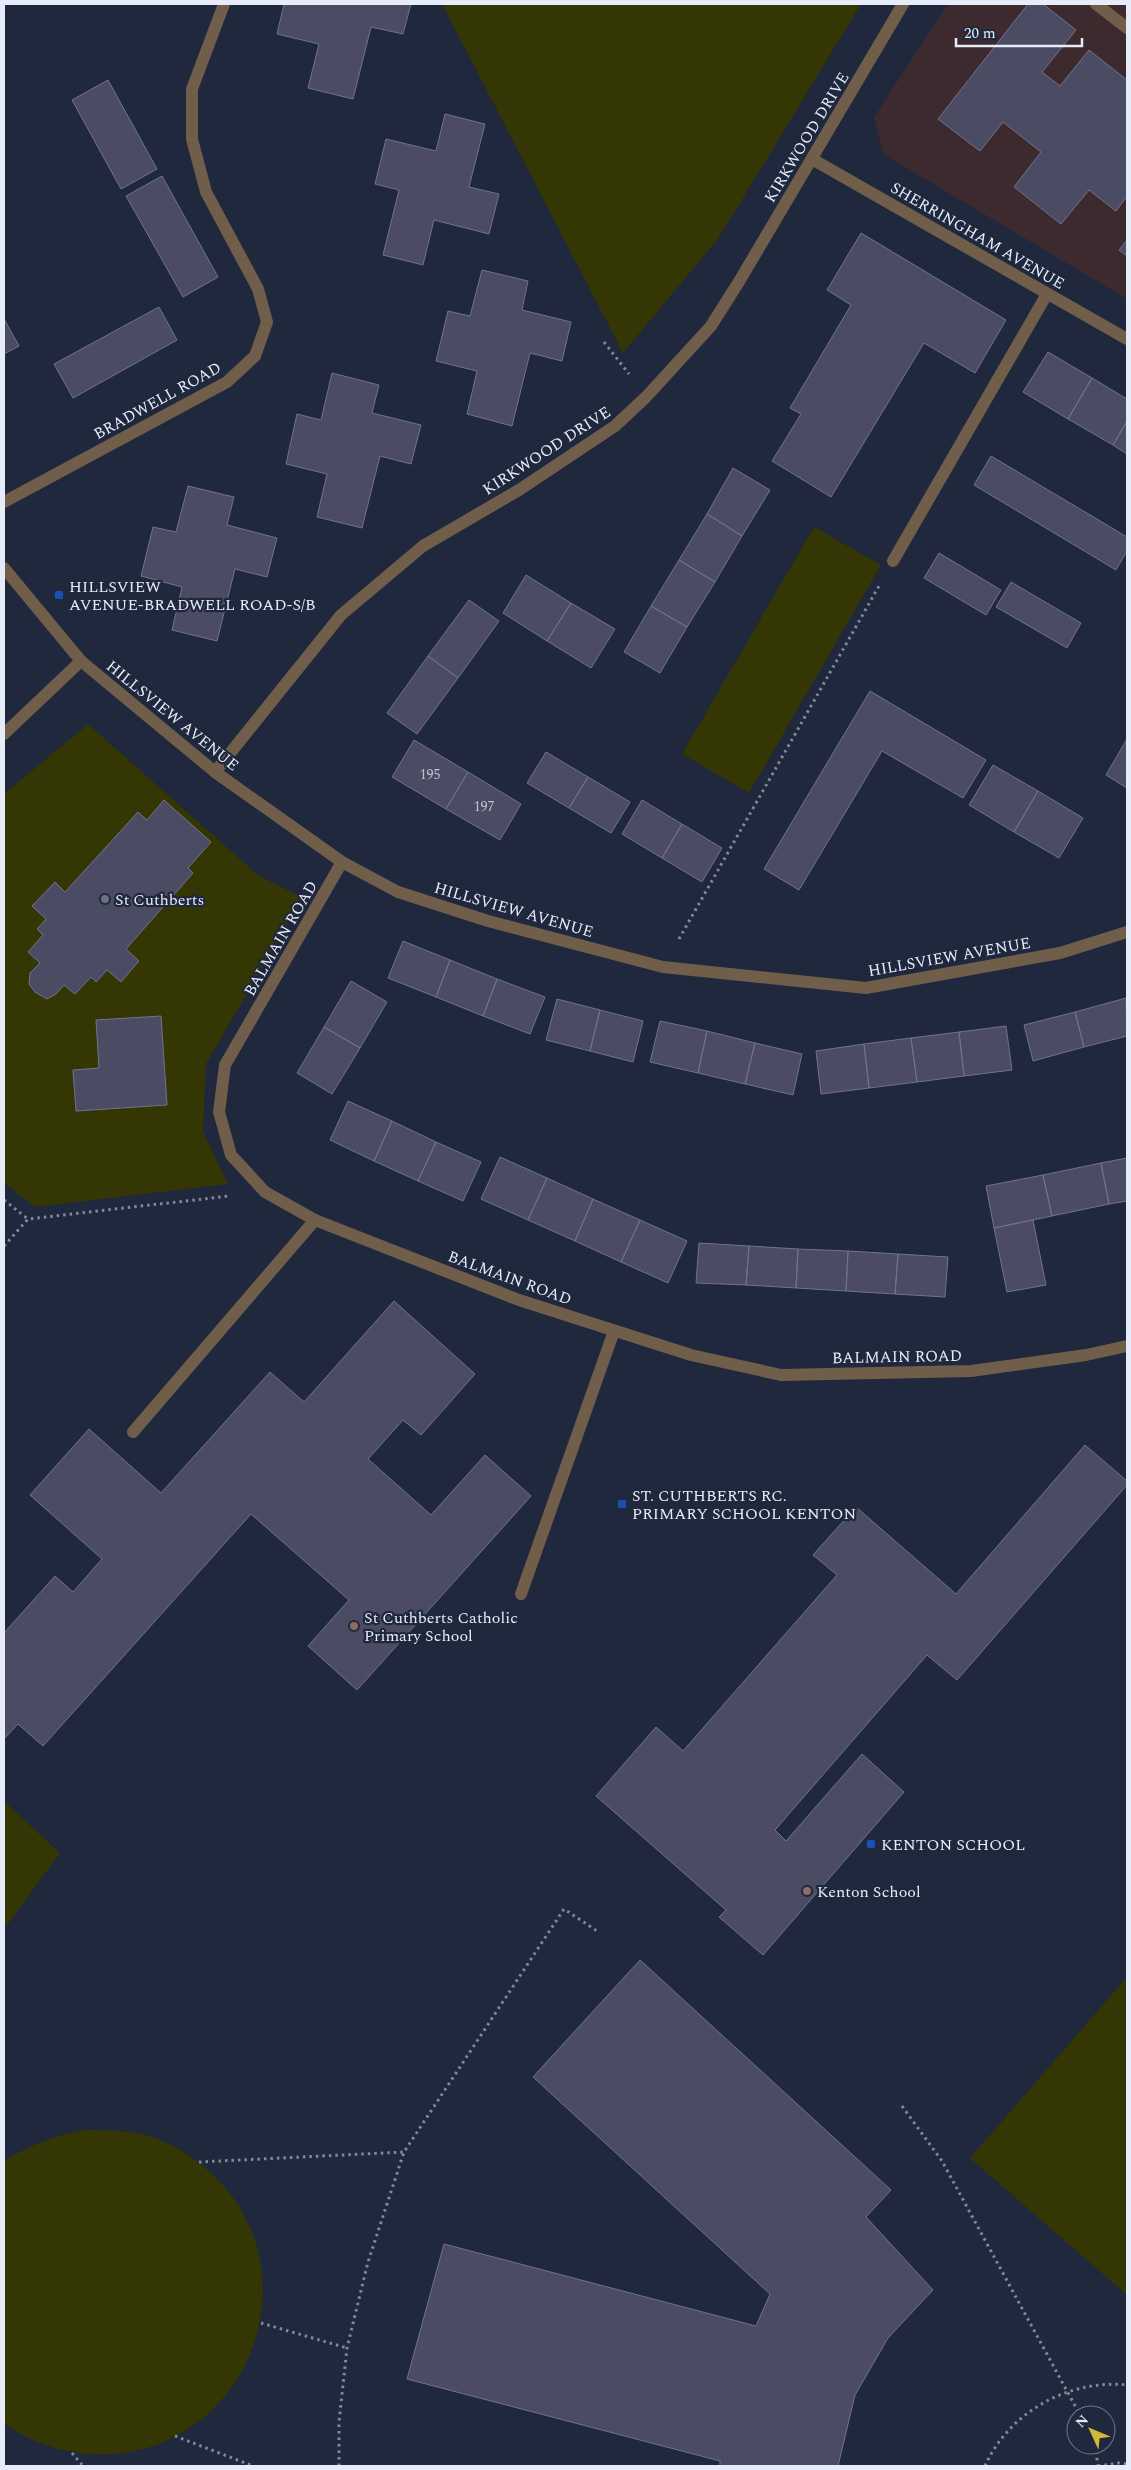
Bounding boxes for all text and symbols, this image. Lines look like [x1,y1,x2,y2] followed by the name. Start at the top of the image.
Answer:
[956,15,1082,47] scale bar
[964,22,996,45] text: 20 m
[758,68,855,207] street label: KIRKWOOD DRIVE
[886,176,1069,296] street label: SHERRINGHAM AVENUE
[89,356,226,446] street label: BRADWELL ROAD
[478,400,615,501] street label: KIRKWOOD DRIVE
[69,575,316,617] place label: HILLSVIEW AVENUE-BRADWELL ROAD-S/B
[53,589,65,601] marker: HILLSVIEW AVENUE-BRADWELL ROAD-S/B
[101,655,244,777] street label: HILLSVIEW AVENUE
[420,764,441,785] house number: 195
[474,796,495,817] house number: 197
[238,876,324,1001] street label: BALMAIN ROAD
[431,876,596,944] street label: HILLSVIEW AVENUE
[115,888,204,912] place label: St Cuthberts
[99,893,111,905] marker: St Cuthberts
[866,931,1032,983] street label: HILLSVIEW AVENUE
[444,1244,575,1311] street label: BALMAIN ROAD
[832,1344,962,1370] street label: BALMAIN ROAD
[632,1484,856,1526] place label: ST. CUTHBERTS RC. PRIMARY SCHOOL KENTON
[616,1498,628,1510] marker: ST. CUTHBERTS RC. PRIMARY SCHOOL KENTON
[364,1606,518,1648] place label: St Cuthberts Catholic Primary School
[348,1620,360,1632] marker: St Cuthberts Catholic Primary School
[881,1833,1025,1857] place label: KENTON SCHOOL
[865,1838,877,1850] marker: KENTON SCHOOL
[817,1880,921,1904] place label: Kenton School
[801,1885,813,1897] marker: Kenton School
[1066,2405,1116,2455] north arrow
[1070,2410,1094,2433] text: N

